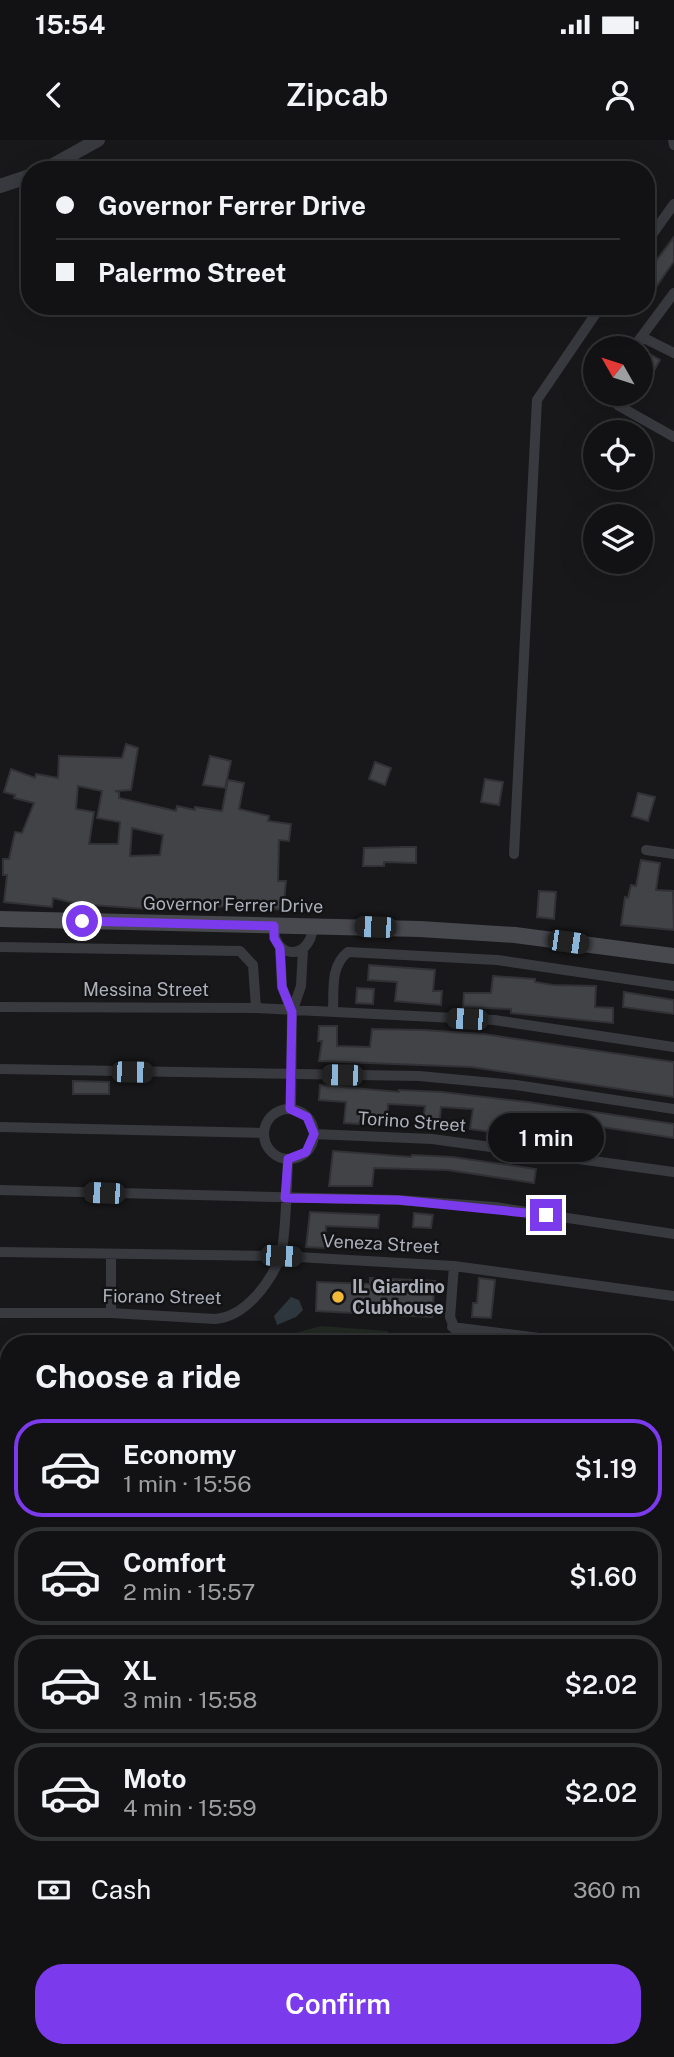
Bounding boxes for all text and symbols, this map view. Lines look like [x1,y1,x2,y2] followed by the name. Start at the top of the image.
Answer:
[35,9,105,40] text: 15:54
[35,76,73,114] icon: back
[286,76,388,113] text: Zipcab
[601,76,639,114] icon: person
[98,190,366,221] text: Governor Ferrer Drive
[98,257,286,288] text: Palermo Street
[583,336,653,406] north arrow
[583,336,653,574] map controls
[583,420,653,490] button: locate
[583,504,653,574] button: layers
[143,892,323,917] street label: Governor Ferrer Drive
[66,905,98,937] route start
[354,916,397,938] car
[546,929,591,955] car
[83,979,209,1000] street label: Messina Street
[446,1007,489,1031] car
[111,1061,154,1083] car
[321,1064,364,1086] car
[357,1107,467,1136] street label: Torino Street
[488,1114,604,1163] callout: 1 min
[519,1124,573,1151] text: 1 min
[83,1182,126,1204] car
[530,1199,562,1231] route end
[322,1230,440,1257] street label: Veneza Street
[260,1244,303,1268] car
[352,1276,445,1318] place label: IL Giardino Clubhouse
[102,1285,222,1308] street label: Fiorano Street
[330,1289,346,1305] marker: IL Giardino Clubhouse
[35,1358,241,1395] text: Choose a ride
[39,1437,102,1500] icon: car
[123,1439,236,1470] text: Economy
[575,1453,637,1484] text: $1.19
[123,1470,252,1497] text: 1 min · 15:56
[39,1545,102,1608] icon: car
[123,1547,226,1578] text: Comfort
[569,1561,637,1592] text: $1.60
[123,1578,255,1605] text: 2 min · 15:57
[39,1653,102,1716] icon: car
[123,1655,157,1686] text: XL
[565,1669,637,1700] text: $2.02
[123,1686,257,1713] text: 3 min · 15:58
[39,1761,102,1824] icon: car
[123,1763,186,1794] text: Moto
[565,1777,637,1808] text: $2.02
[123,1794,257,1821] text: 4 min · 15:59
[35,1871,73,1909] icon: cash
[91,1874,151,1905] text: Cash
[573,1876,641,1903] text: 360 m
[35,1964,641,2044] button: Confirm

